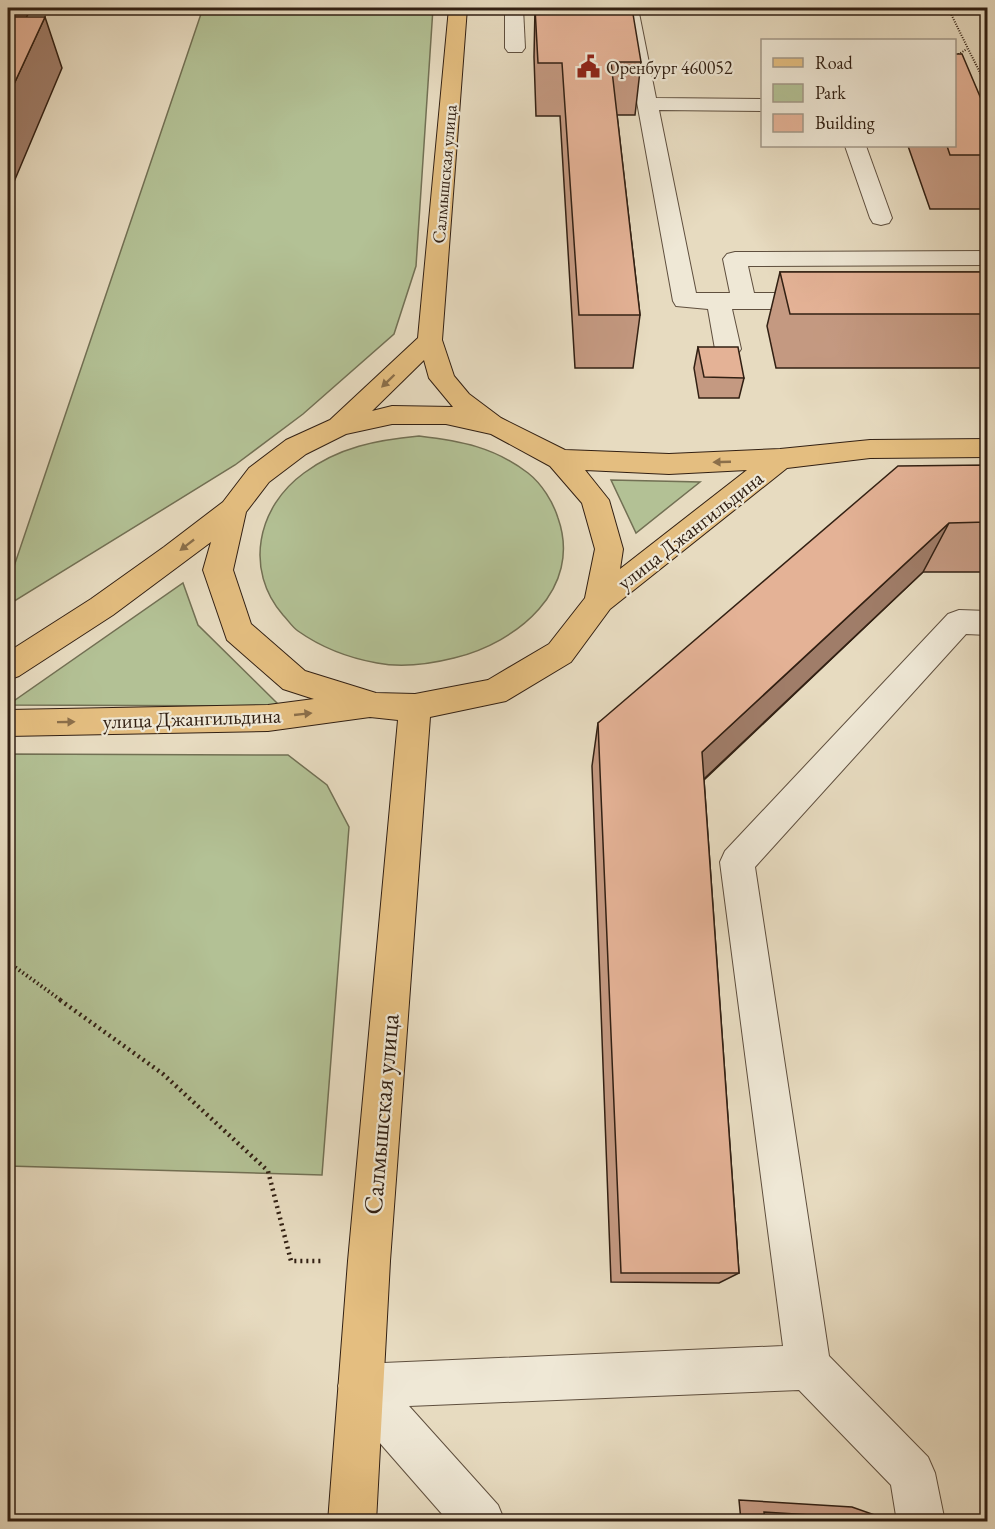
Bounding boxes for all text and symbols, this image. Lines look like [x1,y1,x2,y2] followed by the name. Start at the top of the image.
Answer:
[761,39,956,147] legend
[815,51,854,74] text: Road
[575,54,601,80] public building icon: Оренбург 460052
[606,56,733,79] place label: Оренбург 460052
[815,81,846,104] text: Park
[426,103,462,245] street label: Салмышская улица
[815,111,875,134] text: Building
[381,374,396,387] one-way arrow
[712,457,731,466] one-way arrow
[611,464,769,596] street label: улица Джангильдина
[179,539,195,552] one-way arrow
[102,701,282,735] street label: улица Джангильдина
[293,709,312,719] one-way arrow
[56,717,75,727] one-way arrow
[355,1011,407,1216] street label: Салмышская улица

